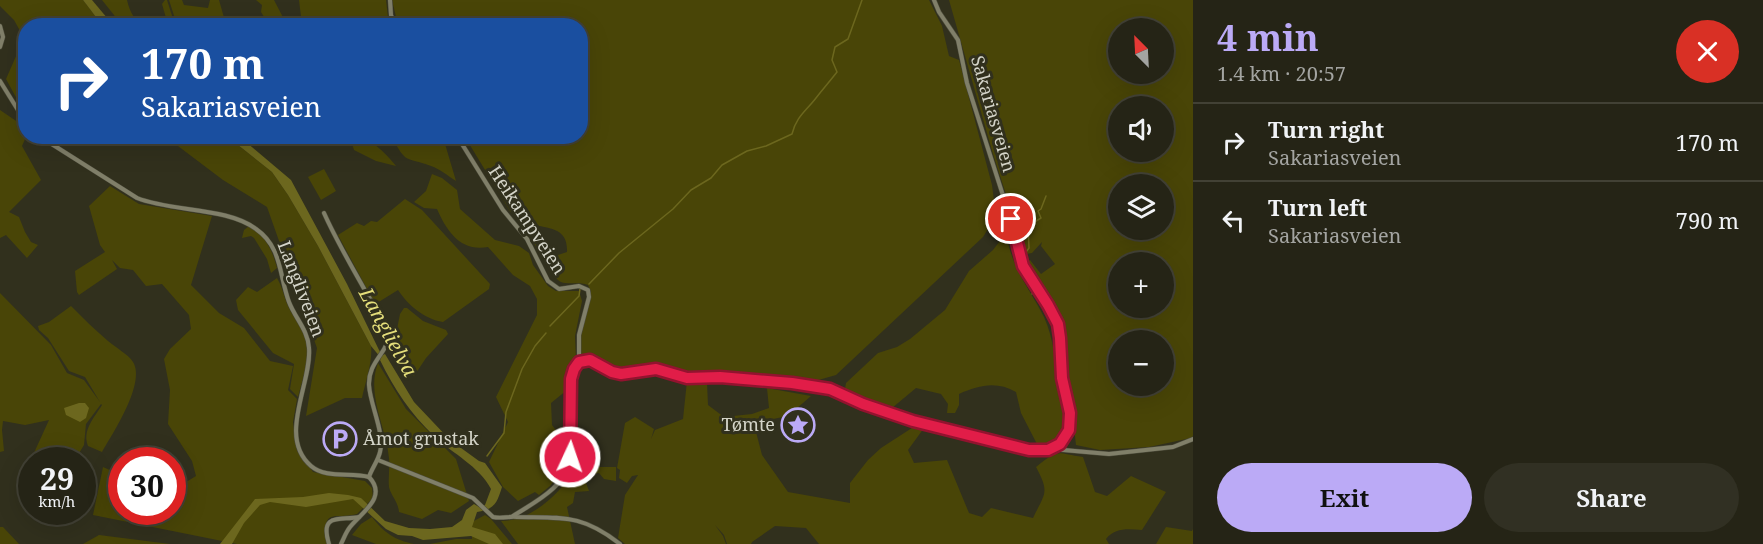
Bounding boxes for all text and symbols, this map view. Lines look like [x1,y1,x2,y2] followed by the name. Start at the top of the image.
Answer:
[1217,13,1319,62] text: 4 min
[1108,18,1174,84] north arrow
[1108,18,1174,396] map controls
[1676,20,1739,83] button: close
[141,34,265,91] text: 170 m
[42,42,120,120] icon: right
[966,53,1022,175] street label: Sakariasveien
[1217,60,1346,87] text: 1.4 km · 20:57
[141,88,321,125] text: Sakariasveien
[1108,96,1174,162] button: sound
[1268,114,1384,144] text: Turn right
[1217,126,1250,159] icon: right
[1676,127,1739,157] text: 170 m
[1268,144,1401,171] text: Sakariasveien
[484,160,572,279] street label: Heikampveien
[1108,174,1174,240] button: layers
[1268,192,1367,222] text: Turn left
[985,193,1036,244] pin
[994,202,1027,235] icon: arrive
[1217,204,1250,237] icon: left
[1676,205,1739,235] text: 790 m
[1268,222,1401,249] text: Sakariasveien
[273,237,331,340] street label: Langliveien
[1108,252,1174,318] button: +
[352,282,424,381] water label: Langlielva
[1108,330,1174,396] button: −
[780,407,816,443] place icon: Tømte
[722,412,775,436] place label: Tømte
[322,421,358,457] parking icon: Åmot grustak
[538,425,602,489] position arrow
[363,426,479,450] place label: Åmot grustak
[108,447,186,525] speed limit sign: 30
[40,458,74,499] text: 29
[1217,463,1472,532] button: Exit
[1484,463,1739,532] button: Share
[39,491,75,511] text: km/h

